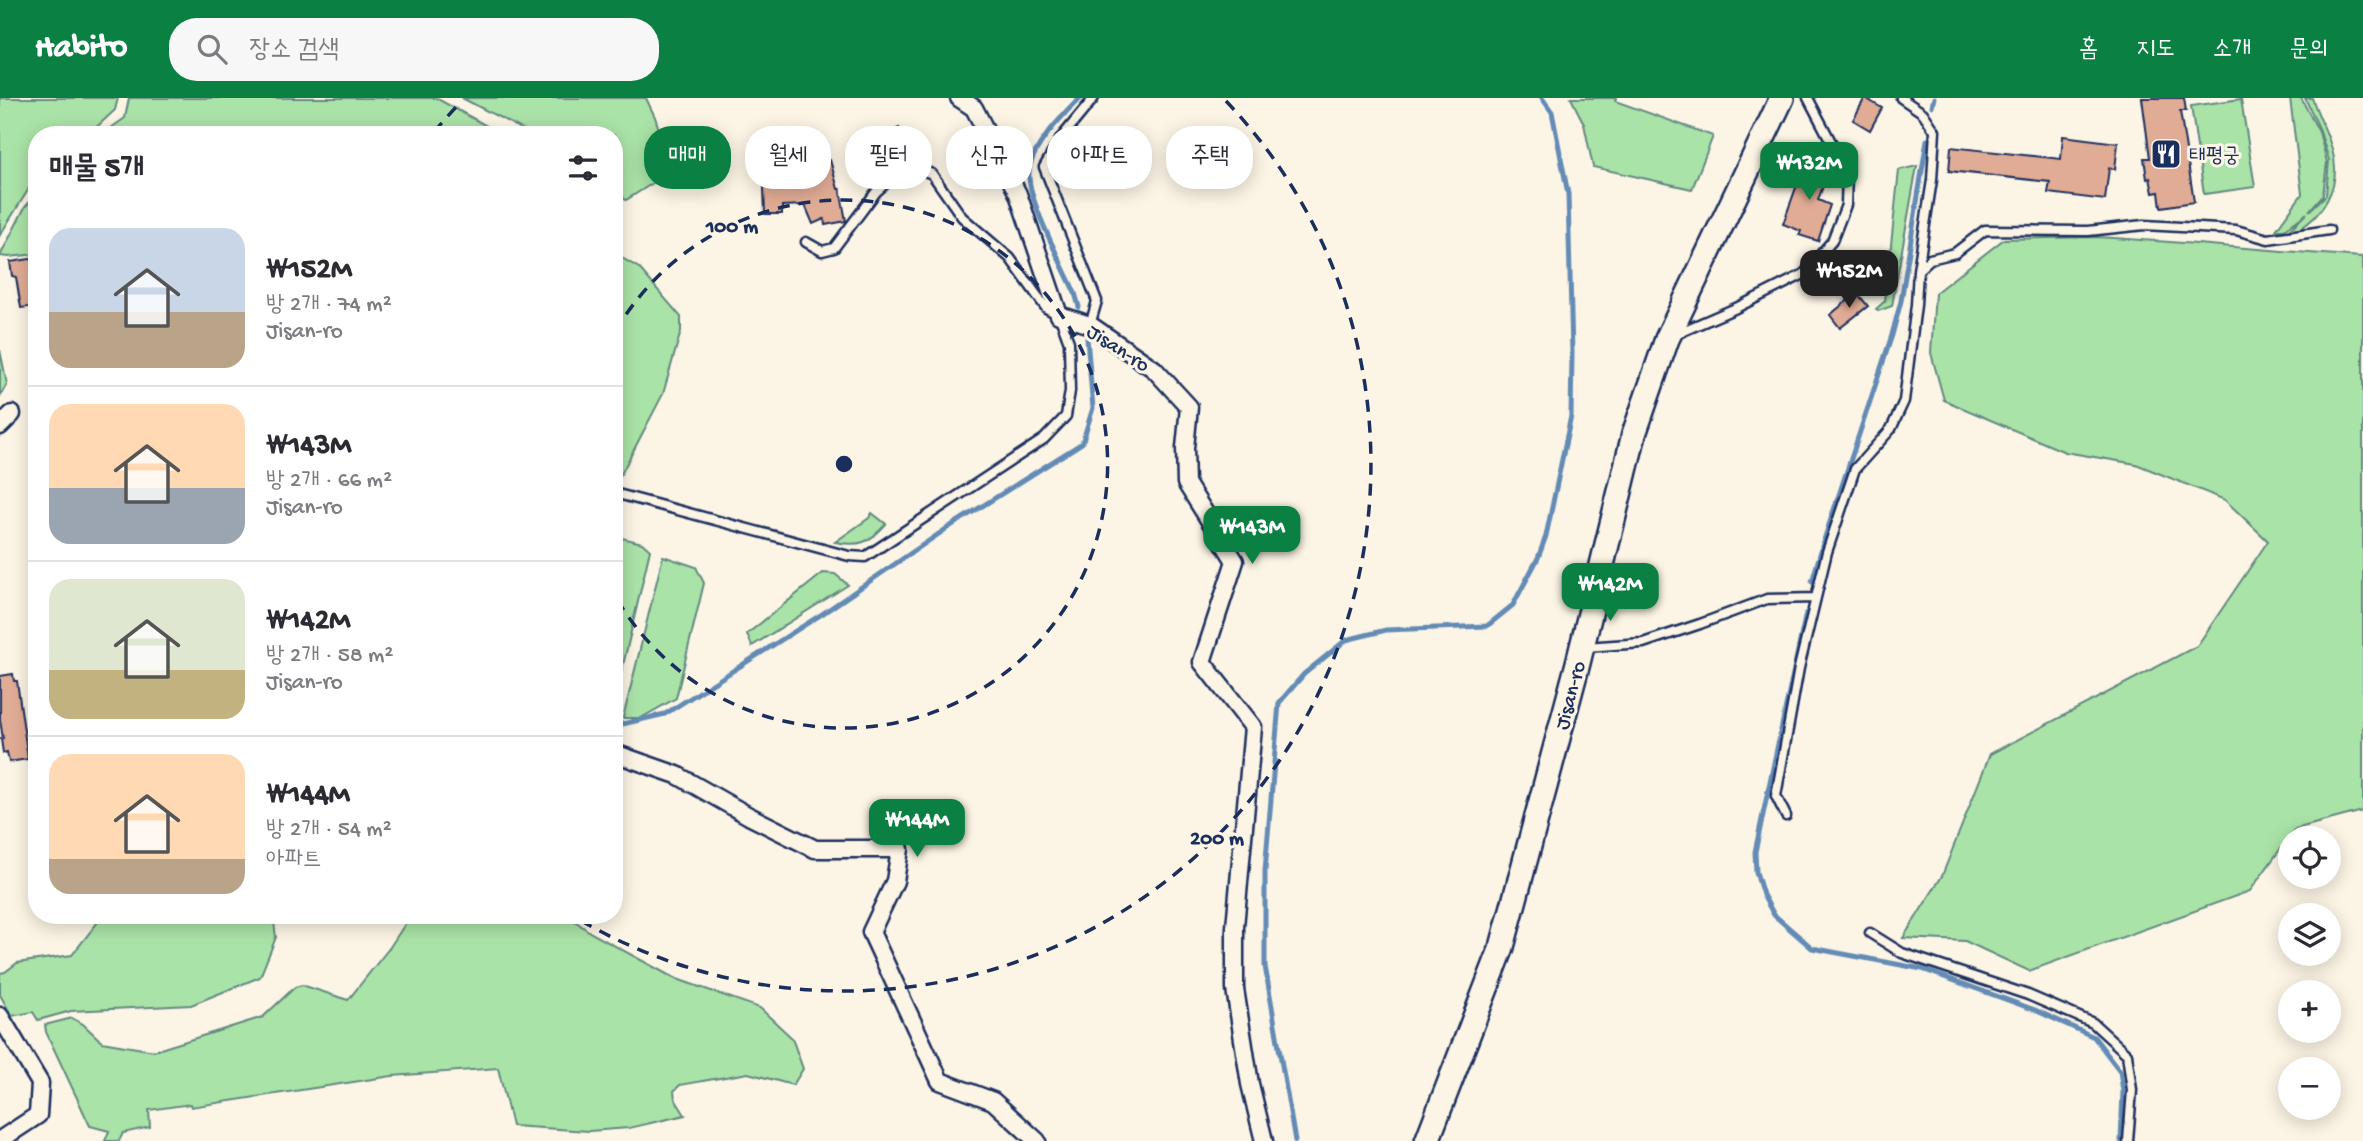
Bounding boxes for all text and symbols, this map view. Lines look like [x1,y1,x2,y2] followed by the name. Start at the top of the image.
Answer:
[169,18,659,81] search box
[35,30,127,68] text: Habito
[193,30,231,68] icon: search
[249,36,339,67] text: 장소 검색
[2079,36,2098,65] text: 홈
[2136,36,2175,65] text: 지도
[2213,36,2251,65] text: 소개
[2289,36,2328,65] text: 문의
[644,126,731,189] chip: 매매
[745,126,831,189] chip: 월세
[845,126,932,189] chip: 필터
[946,126,1033,189] chip: 신규
[1047,126,1152,189] chip: 아파트
[1166,126,1253,189] chip: 주택
[2149,137,2183,171] restaurant icon: 태평궁
[1760,142,1858,202] pin: ₩132M
[2189,145,2240,170] place label: 태평궁
[564,149,602,187] icon: filters
[1776,151,1842,178] text: ₩132M
[49,153,144,188] text: 매물 5개
[705,216,758,241] text: 100 m
[1800,250,1898,310] pin: ₩152M
[266,254,352,289] text: ₩152M
[105,256,189,340] icon: home
[1816,259,1882,286] text: ₩152M
[266,292,392,319] text: 방 2개 · 74 m²
[266,319,343,346] text: Jisan-ro
[1081,320,1153,380] street label: Jisan-ro
[266,430,351,465] text: ₩143M
[105,432,189,516] icon: home
[832,452,856,476] centre of rings
[266,468,392,495] text: 방 2개 · 66 m²
[266,495,343,522] text: Jisan-ro
[1203,506,1301,566] pin: ₩143M
[1219,515,1285,542] text: ₩143M
[1561,564,1659,623] pin: ₩142M
[1578,572,1642,599] text: ₩142M
[266,605,350,640] text: ₩142M
[105,607,189,691] icon: home
[266,643,393,670] text: 방 2개 · 58 m²
[1551,659,1594,733] street label: Jisan-ro
[266,670,343,697] text: Jisan-ro
[266,779,350,814] text: ₩144M
[105,782,189,866] icon: home
[868,800,966,859] pin: ₩144M
[885,808,949,835] text: ₩144M
[266,817,392,844] text: 방 2개 · 54 m²
[2278,826,2341,1120] map controls
[2278,826,2341,889] button: locate
[1190,828,1244,853] text: 200 m
[266,847,322,874] text: 아파트
[2278,903,2341,966] button: layers
[2278,980,2341,1043] button: +
[2278,1057,2341,1120] button: −

